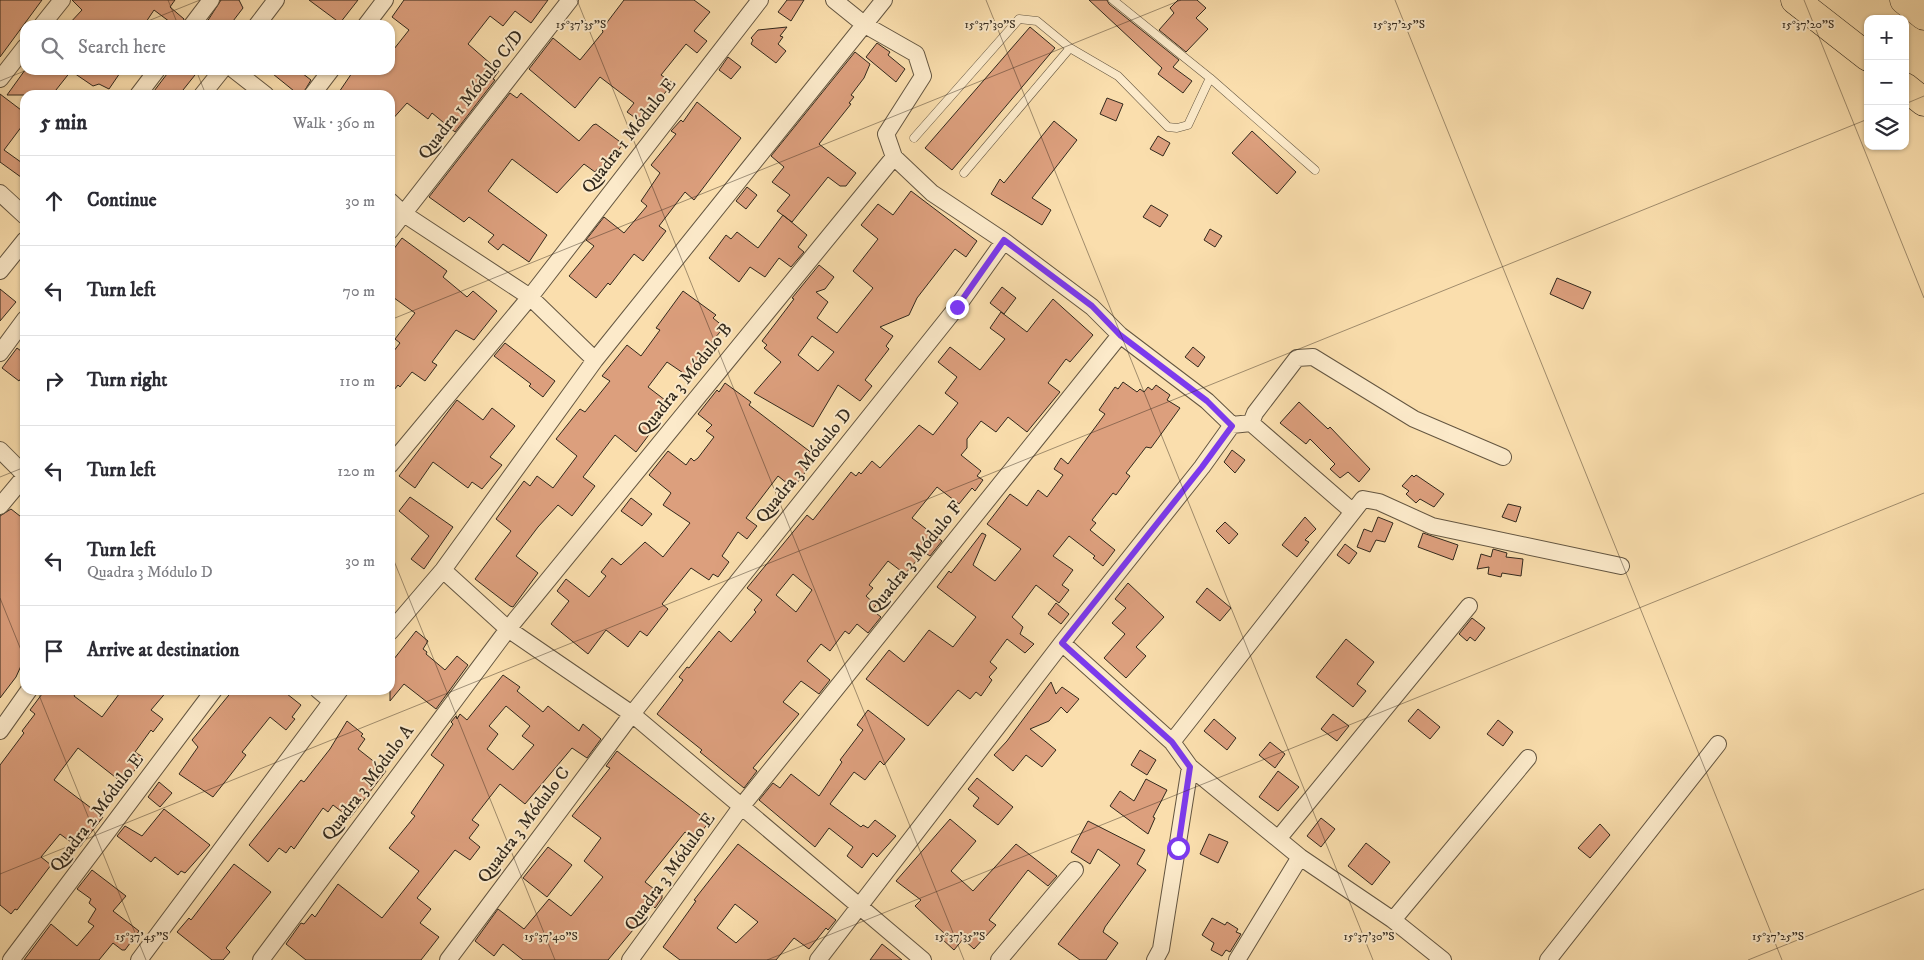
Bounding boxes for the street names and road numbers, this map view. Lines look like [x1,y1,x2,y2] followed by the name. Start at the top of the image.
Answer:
[414,26,528,164] street label: Quadra 1 Módulo C/D
[577,74,681,198] street label: Quadra 1 Módulo E
[633,319,737,441] street label: Quadra 3 Módulo B
[751,404,857,528] street label: Quadra 3 Módulo D
[863,497,967,619] street label: Quadra 3 Módulo F
[317,720,419,845] street label: Quadra 3 Módulo A
[45,749,149,877] street label: Quadra 2 Módulo E
[473,762,575,888] street label: Quadra 3 Módulo C
[620,808,720,935] street label: Quadra 3 Módulo E

